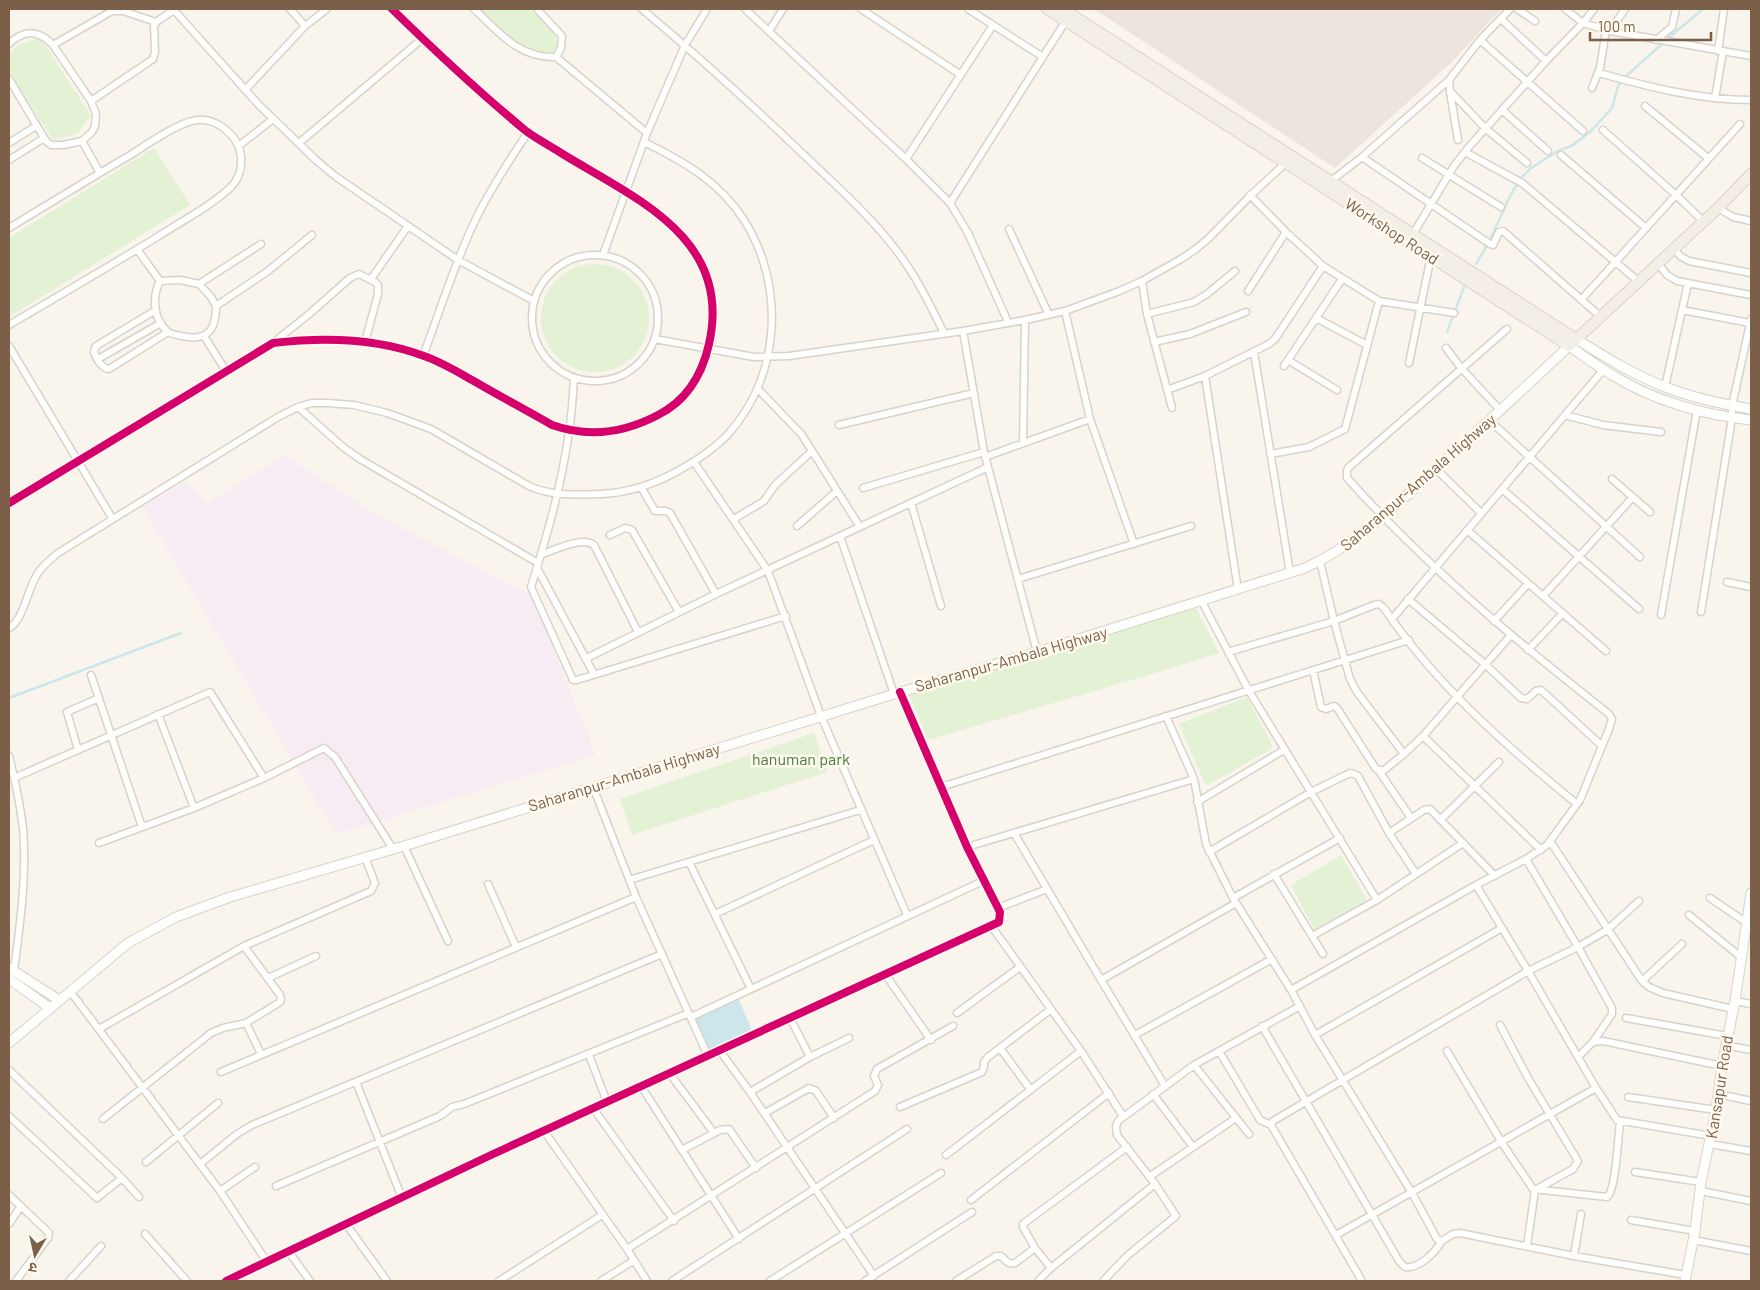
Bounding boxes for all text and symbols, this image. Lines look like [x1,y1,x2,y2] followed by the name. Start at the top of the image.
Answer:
[1590,10,1711,42] scale bar
[1598,17,1636,35] text: 100 m
[1342,193,1443,268] street label: Workshop Road
[1336,409,1500,554] street label: Saharanpur-Ambala Highway
[912,622,1110,695] street label: Saharanpur-Ambala Highway
[526,738,723,815] street label: Saharanpur-Ambala Highway
[752,749,850,768] park label: hanuman park
[1701,1034,1736,1140] street label: Kansapur Road
[10,1230,60,1280] north arrow
[27,1259,38,1277] text: उ

